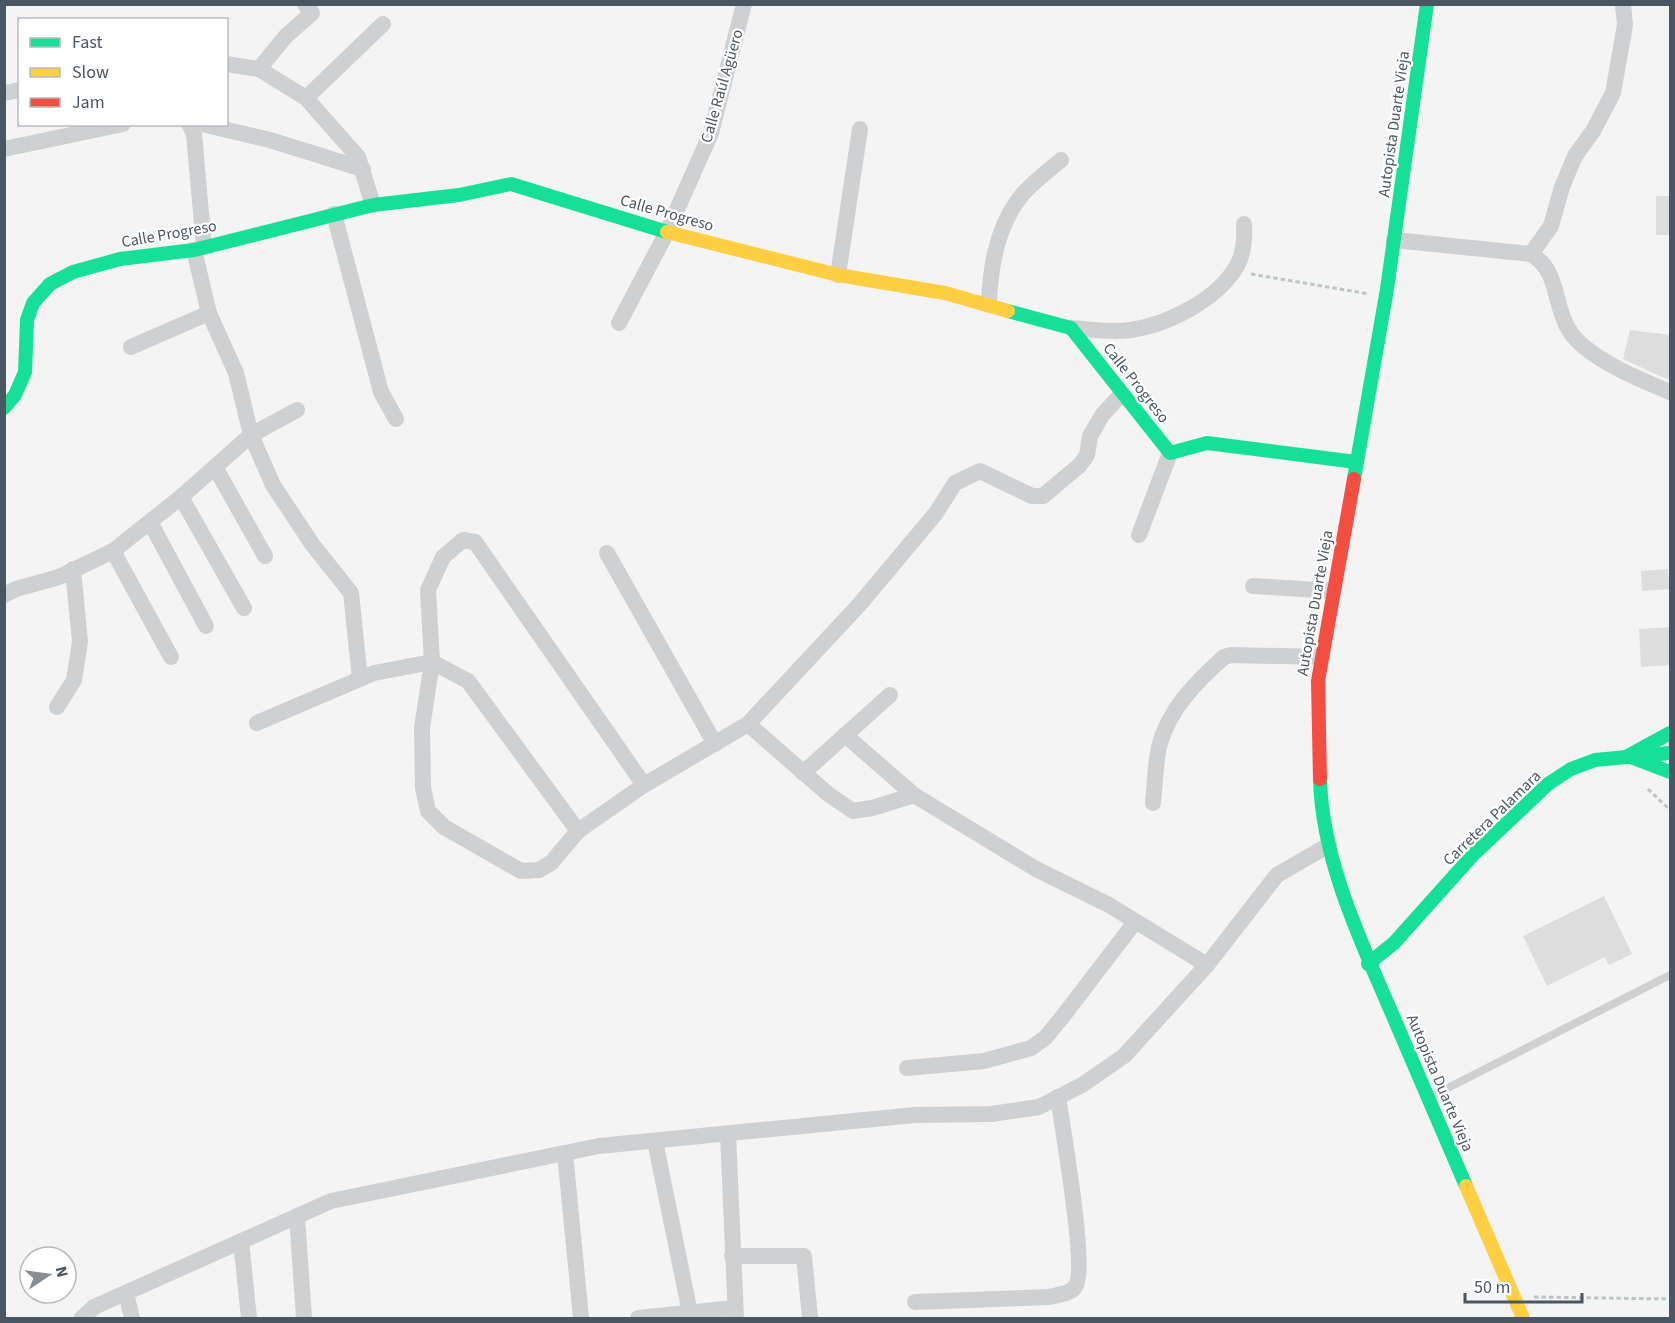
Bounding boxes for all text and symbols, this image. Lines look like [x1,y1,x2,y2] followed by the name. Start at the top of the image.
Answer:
[18,18,228,126] legend
[695,27,749,145] street label: Calle Raúl Agüero
[72,30,103,55] text: Fast
[1373,50,1415,198] street label: Autopista Duarte Vieja
[72,60,109,85] text: Slow
[72,90,105,115] text: Jam
[618,189,716,237] street label: Calle Progreso
[120,215,218,253] street label: Calle Progreso
[1098,338,1174,428] street label: Calle Progreso
[1291,529,1339,677] street label: Autopista Duarte Vieja
[1438,765,1546,871] street label: Carretera Palamara
[1401,1011,1479,1155] street label: Autopista Duarte Vieja
[18,1245,78,1305] north arrow
[50,1264,74,1280] text: N
[1465,1266,1582,1304] scale bar
[1474,1275,1510,1300] text: 50 m

